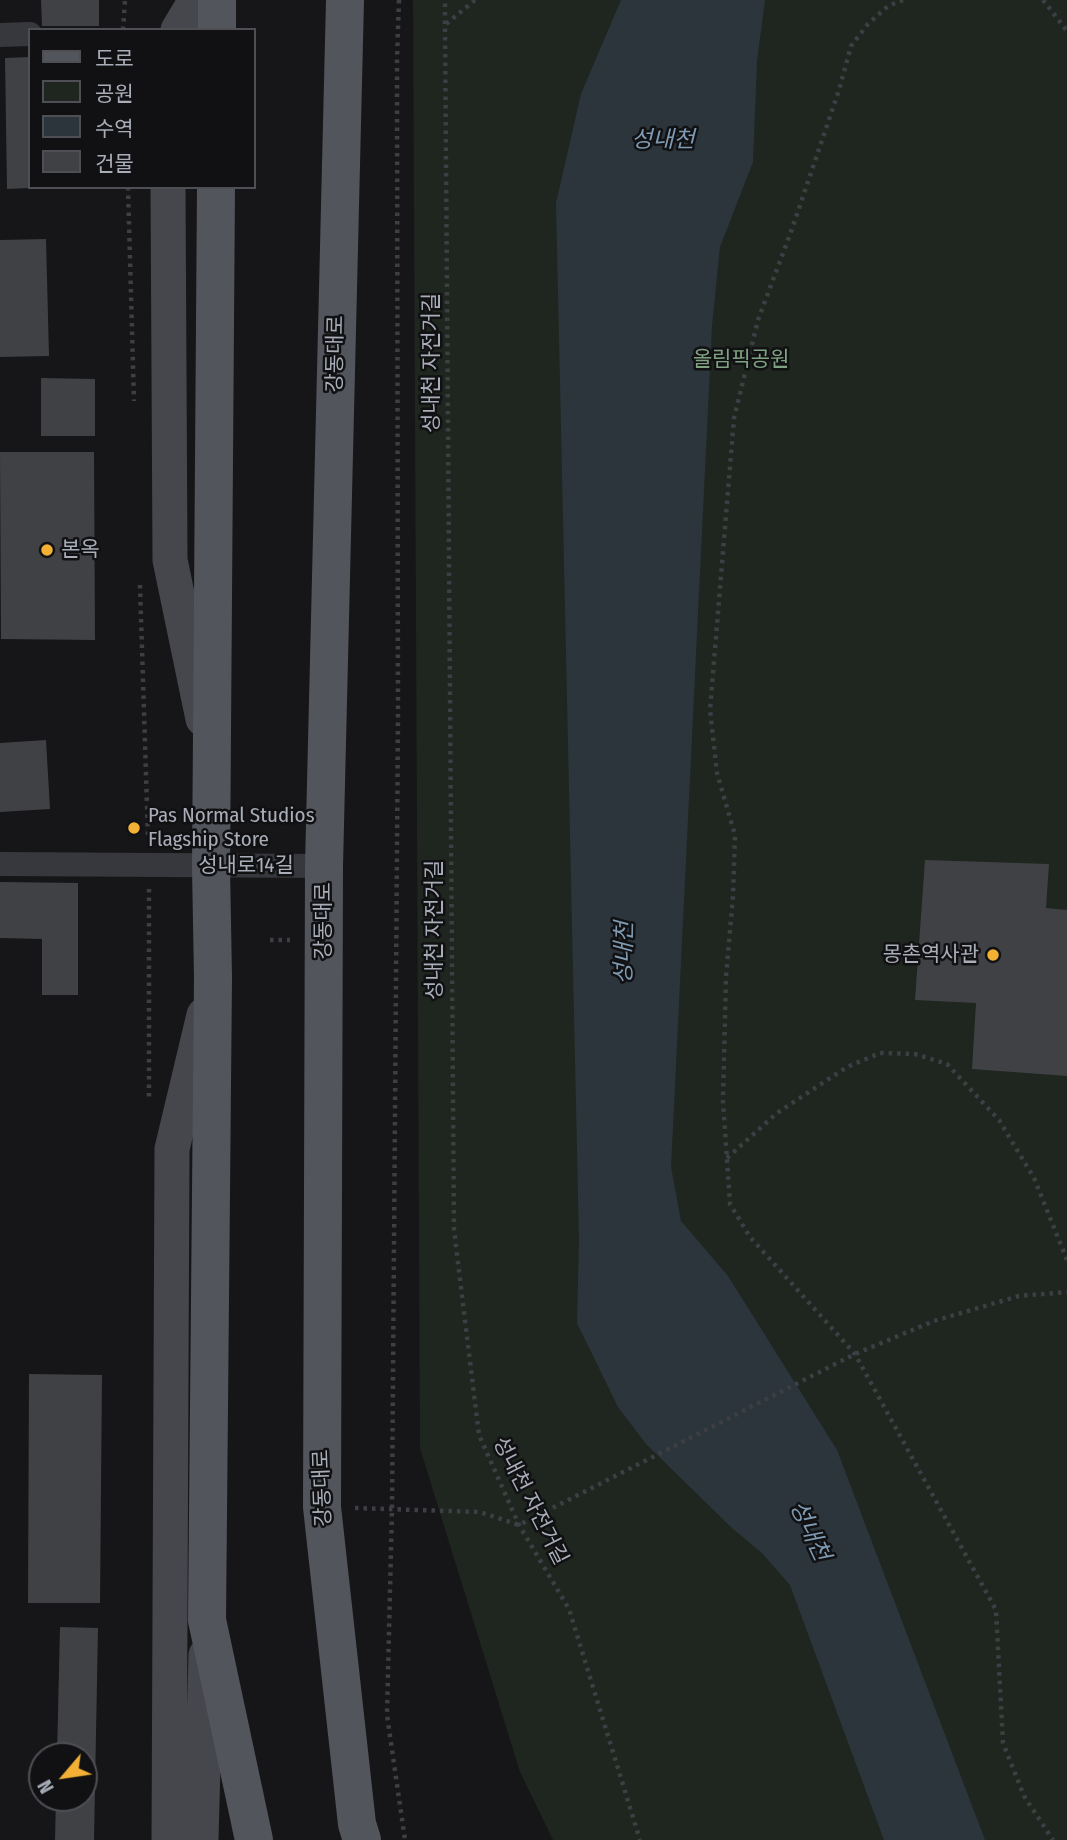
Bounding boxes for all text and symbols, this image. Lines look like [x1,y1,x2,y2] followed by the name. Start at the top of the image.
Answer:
[28,28,256,189] legend
[95,46,134,72] text: 도로
[95,81,134,107] text: 공원
[95,116,134,142] text: 수역
[631,127,695,155] water label: 성내천
[95,151,134,177] text: 건물
[419,293,445,433] street label: 성내천 자전거길
[323,315,349,393] street label: 강동대로
[693,347,789,373] park label: 올림픽공원
[61,537,100,563] place label: 본옥
[39,542,55,558] marker: 본옥
[148,803,315,853] place label: Pas Normal Studios Flagship Store
[126,820,142,836] marker: Pas Normal Studios Flagship Store
[198,853,294,879] street label: 성내로14길
[422,860,448,1000] street label: 성내천 자전거길
[311,882,337,960] street label: 강동대로
[611,921,639,985] water label: 성내천
[882,942,979,968] place label: 몽촌역사관
[985,947,1001,963] marker: 몽촌역사관
[487,1433,573,1569] street label: 성내천 자전거길
[309,1449,337,1527] street label: 강동대로
[783,1496,835,1566] water label: 성내천
[28,1742,98,1812] north arrow
[33,1776,59,1797] text: N

